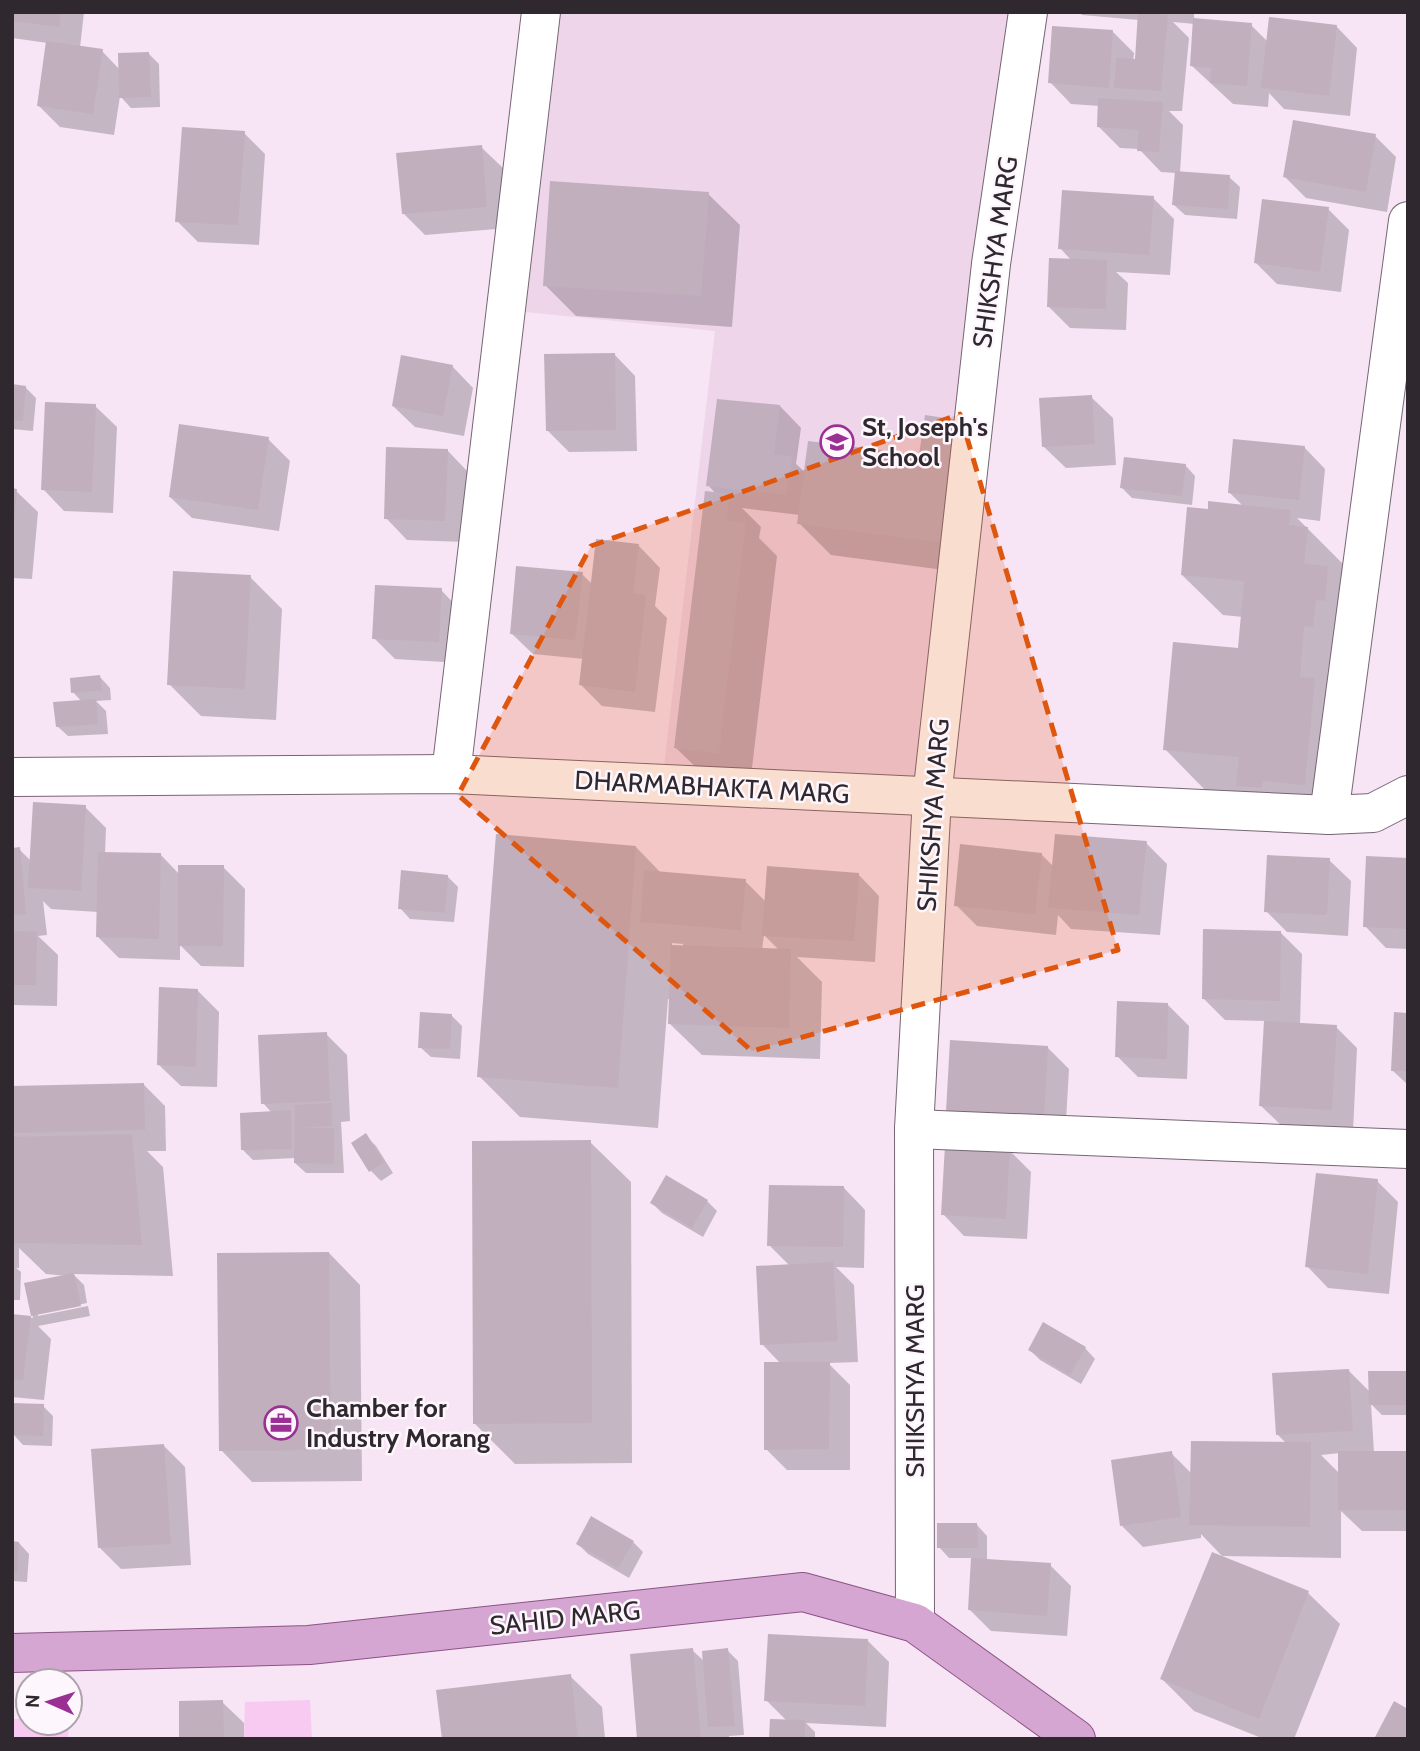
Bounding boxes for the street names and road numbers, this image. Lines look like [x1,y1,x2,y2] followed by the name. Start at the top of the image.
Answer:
[966,154,1024,350] street label: SHIKSHYA MARG
[910,717,956,913] street label: SHIKSHYA MARG
[574,764,850,810] street label: DHARMABHAKTA MARG
[899,1284,931,1478] street label: SHIKSHYA MARG
[488,1594,642,1642] street label: SAHID MARG

